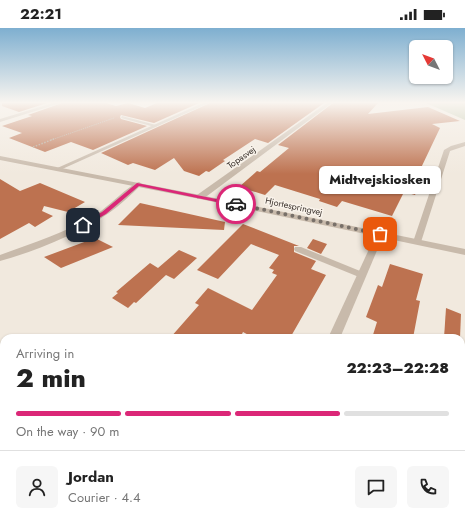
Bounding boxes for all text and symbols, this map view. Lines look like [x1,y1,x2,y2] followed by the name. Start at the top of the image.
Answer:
[20,3,62,25] text: 22:21
[409,40,453,84] north arrow
[409,40,453,84] map controls
[224,143,258,171] street label: Topasvej
[319,166,441,194] callout: Midtvejskiosken
[329,170,431,189] text: Midtvejskiosken
[216,184,256,224] courier
[225,193,247,215] icon: car
[264,194,324,218] street label: Hjortespringvej
[66,208,100,242] pin
[72,214,94,236] icon: home
[363,217,397,251] pin
[369,223,391,245] icon: bag
[16,344,74,363] text: Arriving in
[346,357,449,379] text: 22:23–22:28
[16,359,86,397] text: 2 min
[16,422,119,441] text: On the way · 90 m
[16,466,58,508] button: person
[68,466,114,488] text: Jordan
[355,466,397,508] button: chat
[407,466,449,508] button: phone
[68,488,141,507] text: Courier · 4.4

